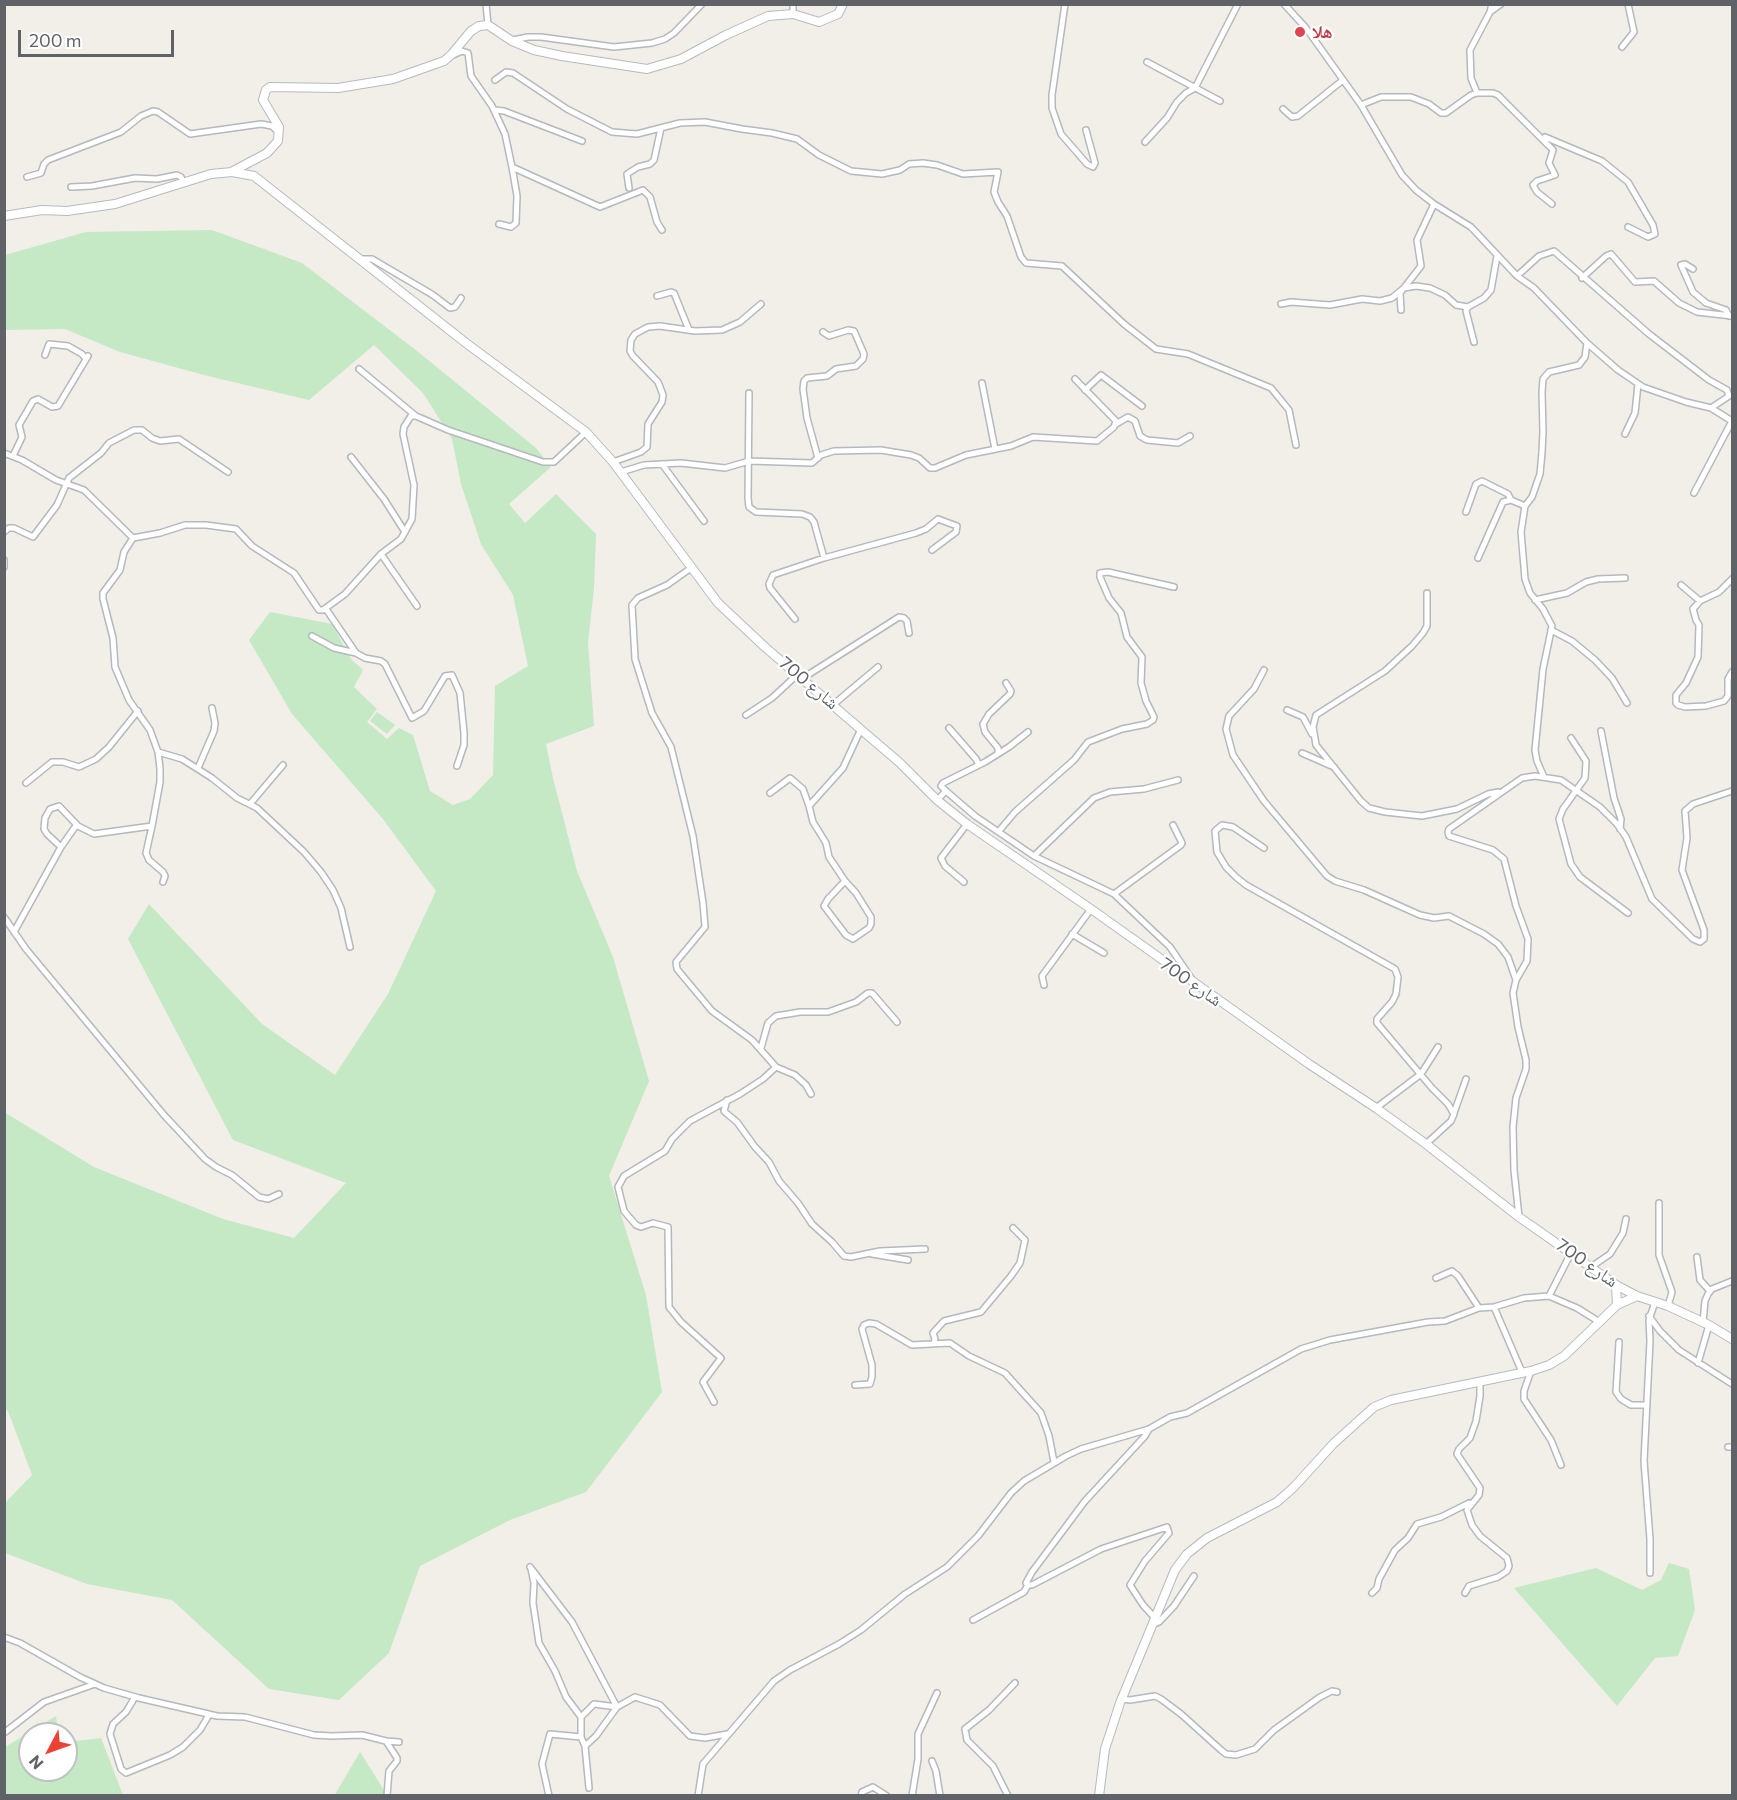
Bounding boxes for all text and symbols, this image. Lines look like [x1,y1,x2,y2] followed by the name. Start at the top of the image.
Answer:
[21,18,177,56] scale bar
[1312,21,1333,43] place label: هلا
[1293,25,1307,39] marker: هلا
[29,29,82,51] text: 200 m
[775,652,843,714] street label: شارع 700
[1156,953,1226,1011] street label: شارع 700
[1552,1234,1622,1292] street label: شارع 700
[18,1722,78,1782] north arrow
[24,1752,47,1774] text: N

